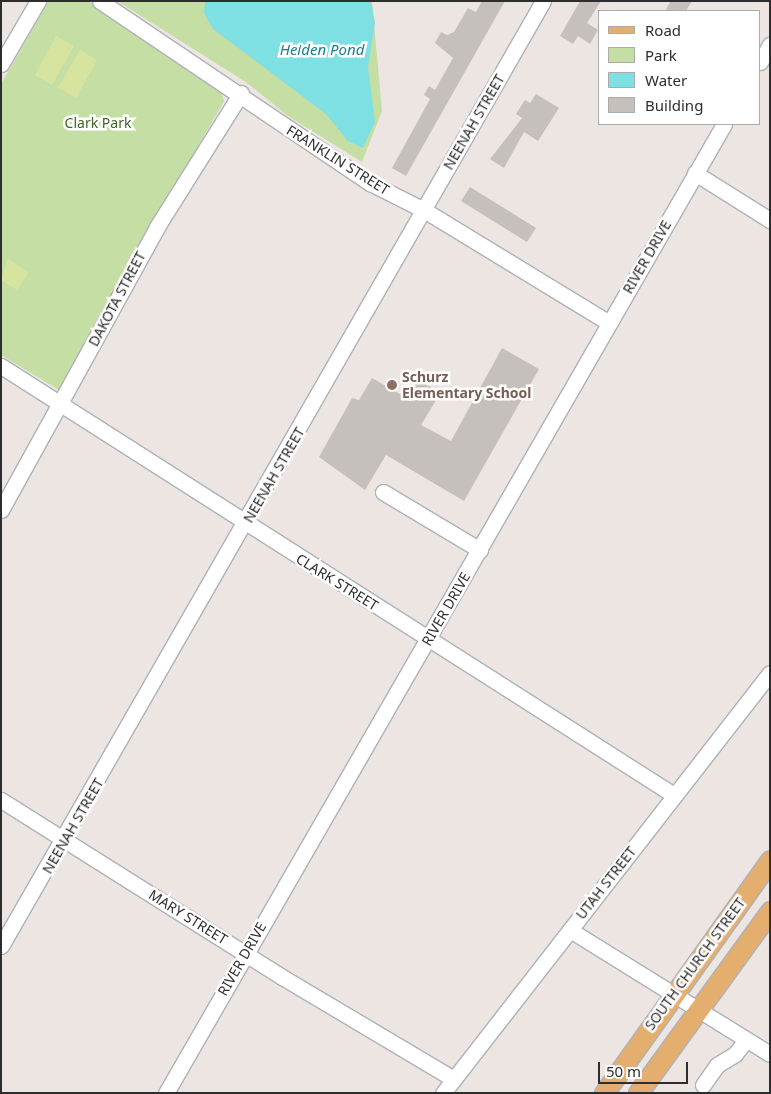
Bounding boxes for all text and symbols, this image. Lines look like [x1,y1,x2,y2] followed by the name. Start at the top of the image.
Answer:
[598,10,761,125] legend
[645,20,681,40] text: Road
[280,41,364,59] water label: Heiden Pond
[645,45,677,65] text: Park
[645,70,687,90] text: Water
[440,71,508,173] street label: NEENAH STREET
[645,95,703,115] text: Building
[65,115,131,131] park label: Clark Park
[283,122,393,198] street label: FRANKLIN STREET
[619,217,675,297] street label: RIVER DRIVE
[85,249,149,349] street label: DAKOTA STREET
[402,369,532,402] place label: Schurz Elementary School
[386,379,398,391] marker: Schurz Elementary School
[240,424,308,526] street label: NEENAH STREET
[293,550,381,614] street label: CLARK STREET
[418,569,474,649] street label: RIVER DRIVE
[39,775,107,877] street label: NEENAH STREET
[572,843,640,923] street label: UTAH STREET
[146,886,230,948] street label: MARY STREET
[641,895,749,1033] street label: SOUTH CHURCH STREET
[214,919,270,999] street label: RIVER DRIVE
[601,1052,691,1084] scale bar
[606,1061,641,1081] text: 50 m

